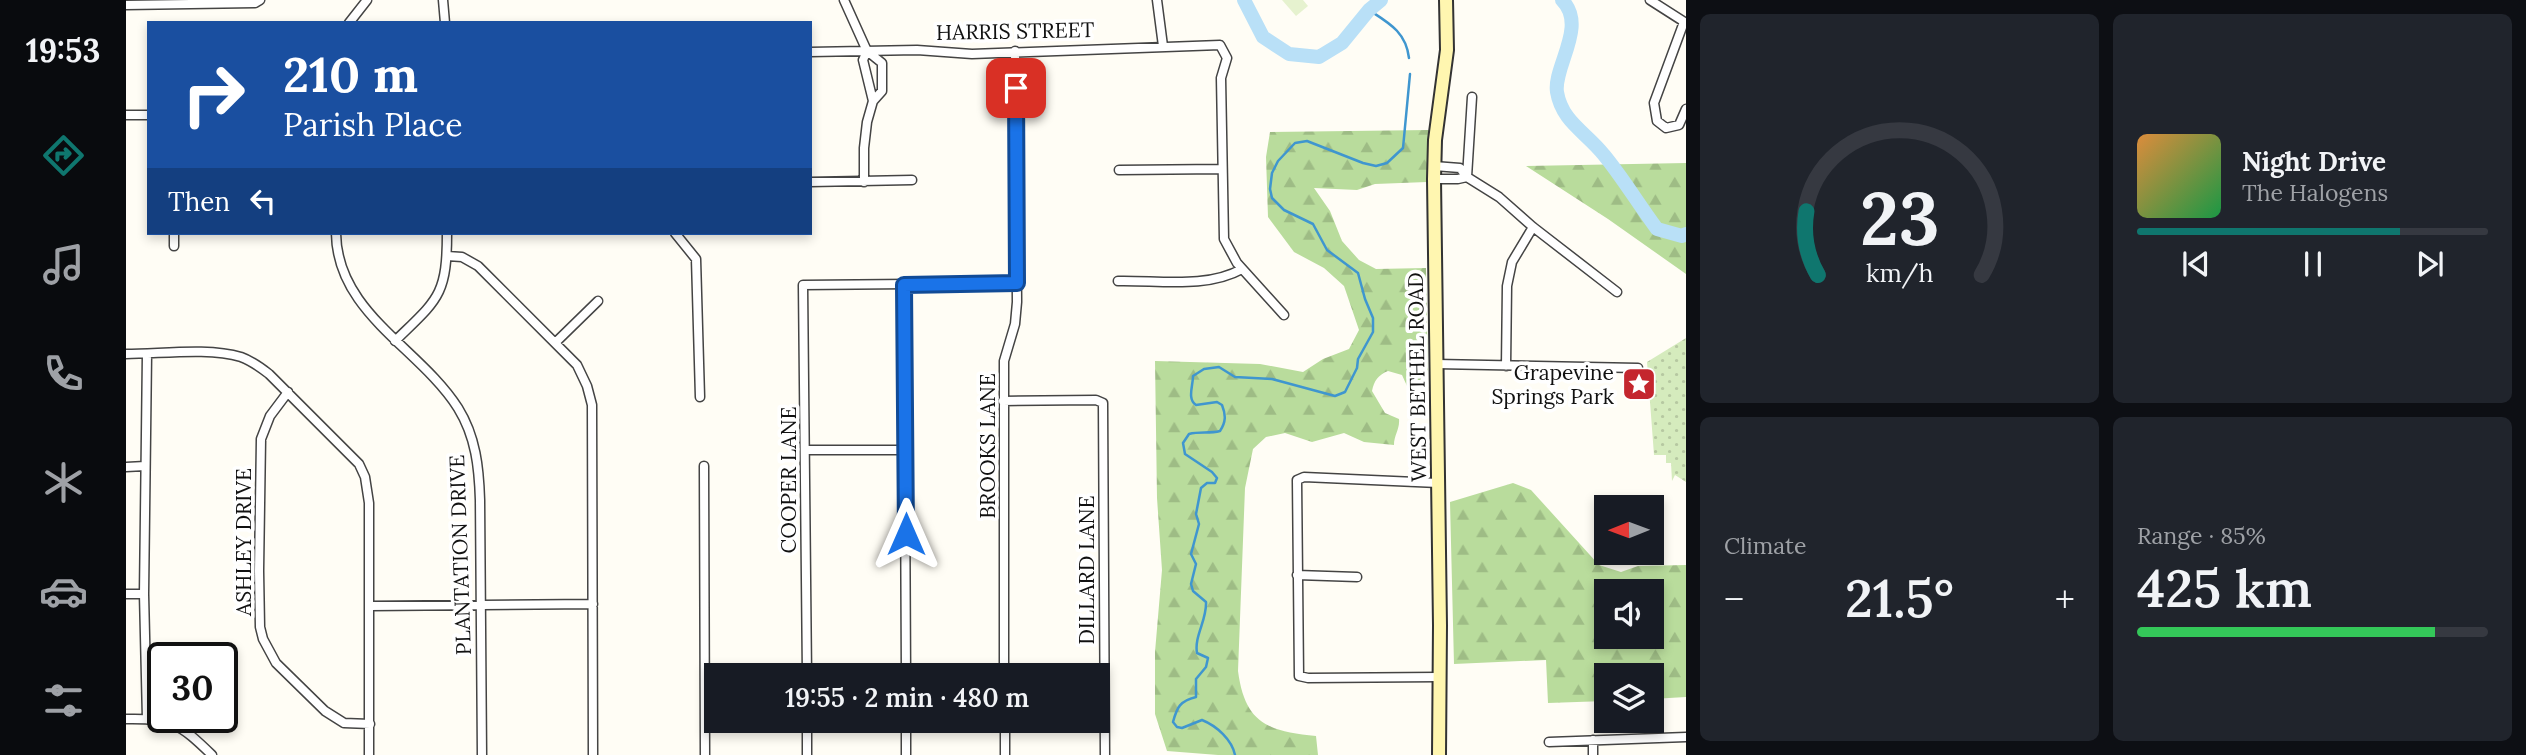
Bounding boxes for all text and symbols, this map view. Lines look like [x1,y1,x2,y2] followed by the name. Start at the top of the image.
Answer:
[936,16,1094,46] street label: HARRIS STREET
[26,30,100,71] text: 19:53
[283,43,418,105] text: 210 m
[168,49,259,140] icon: right
[986,58,1046,118] pin
[997,69,1035,107] icon: arrive
[283,104,463,145] text: Parish Place
[39,131,88,180] icon: directions
[2242,145,2386,178] text: Night Drive
[1860,172,1939,265] text: 23
[2242,178,2388,207] text: The Halogens
[244,182,282,220] icon: left
[168,185,230,218] text: Then
[39,240,88,289] icon: music
[2177,245,2215,283] icon: previous
[2294,245,2332,283] icon: pause
[2411,245,2449,283] icon: next
[1866,257,1933,289] text: km/h
[1402,272,1432,482] street label: WEST BETHEL ROAD
[39,349,88,398] icon: phone
[1491,359,1615,410] place label: Grapevine Springs Park
[1620,365,1658,403] place icon: Grapevine Springs Park
[974,373,1001,519] street label: BROOKS LANE
[775,407,802,553] street label: COOPER LANE
[443,454,477,656] street label: PLANTATION DRIVE
[39,458,88,507] icon: climate
[230,468,257,617] street label: ASHLEY DRIVE
[1073,495,1100,645] street label: DILLARD LANE
[1594,495,1664,565] north arrow
[1594,495,1664,733] map controls
[869,497,943,571] position arrow
[2137,521,2266,550] text: Range · 85%
[1724,531,1806,560] text: Climate
[2137,555,2312,621] text: 425 km
[1845,565,1954,631] text: 21.5°
[39,567,88,616] icon: car
[1724,575,1744,623] text: −
[2055,575,2075,623] text: +
[1594,579,1664,649] button: sound
[147,642,238,733] speed limit sign: 30
[1594,663,1664,733] button: layers
[39,676,88,725] icon: filters
[785,681,1029,714] text: 19:55 · 2 min · 480 m

